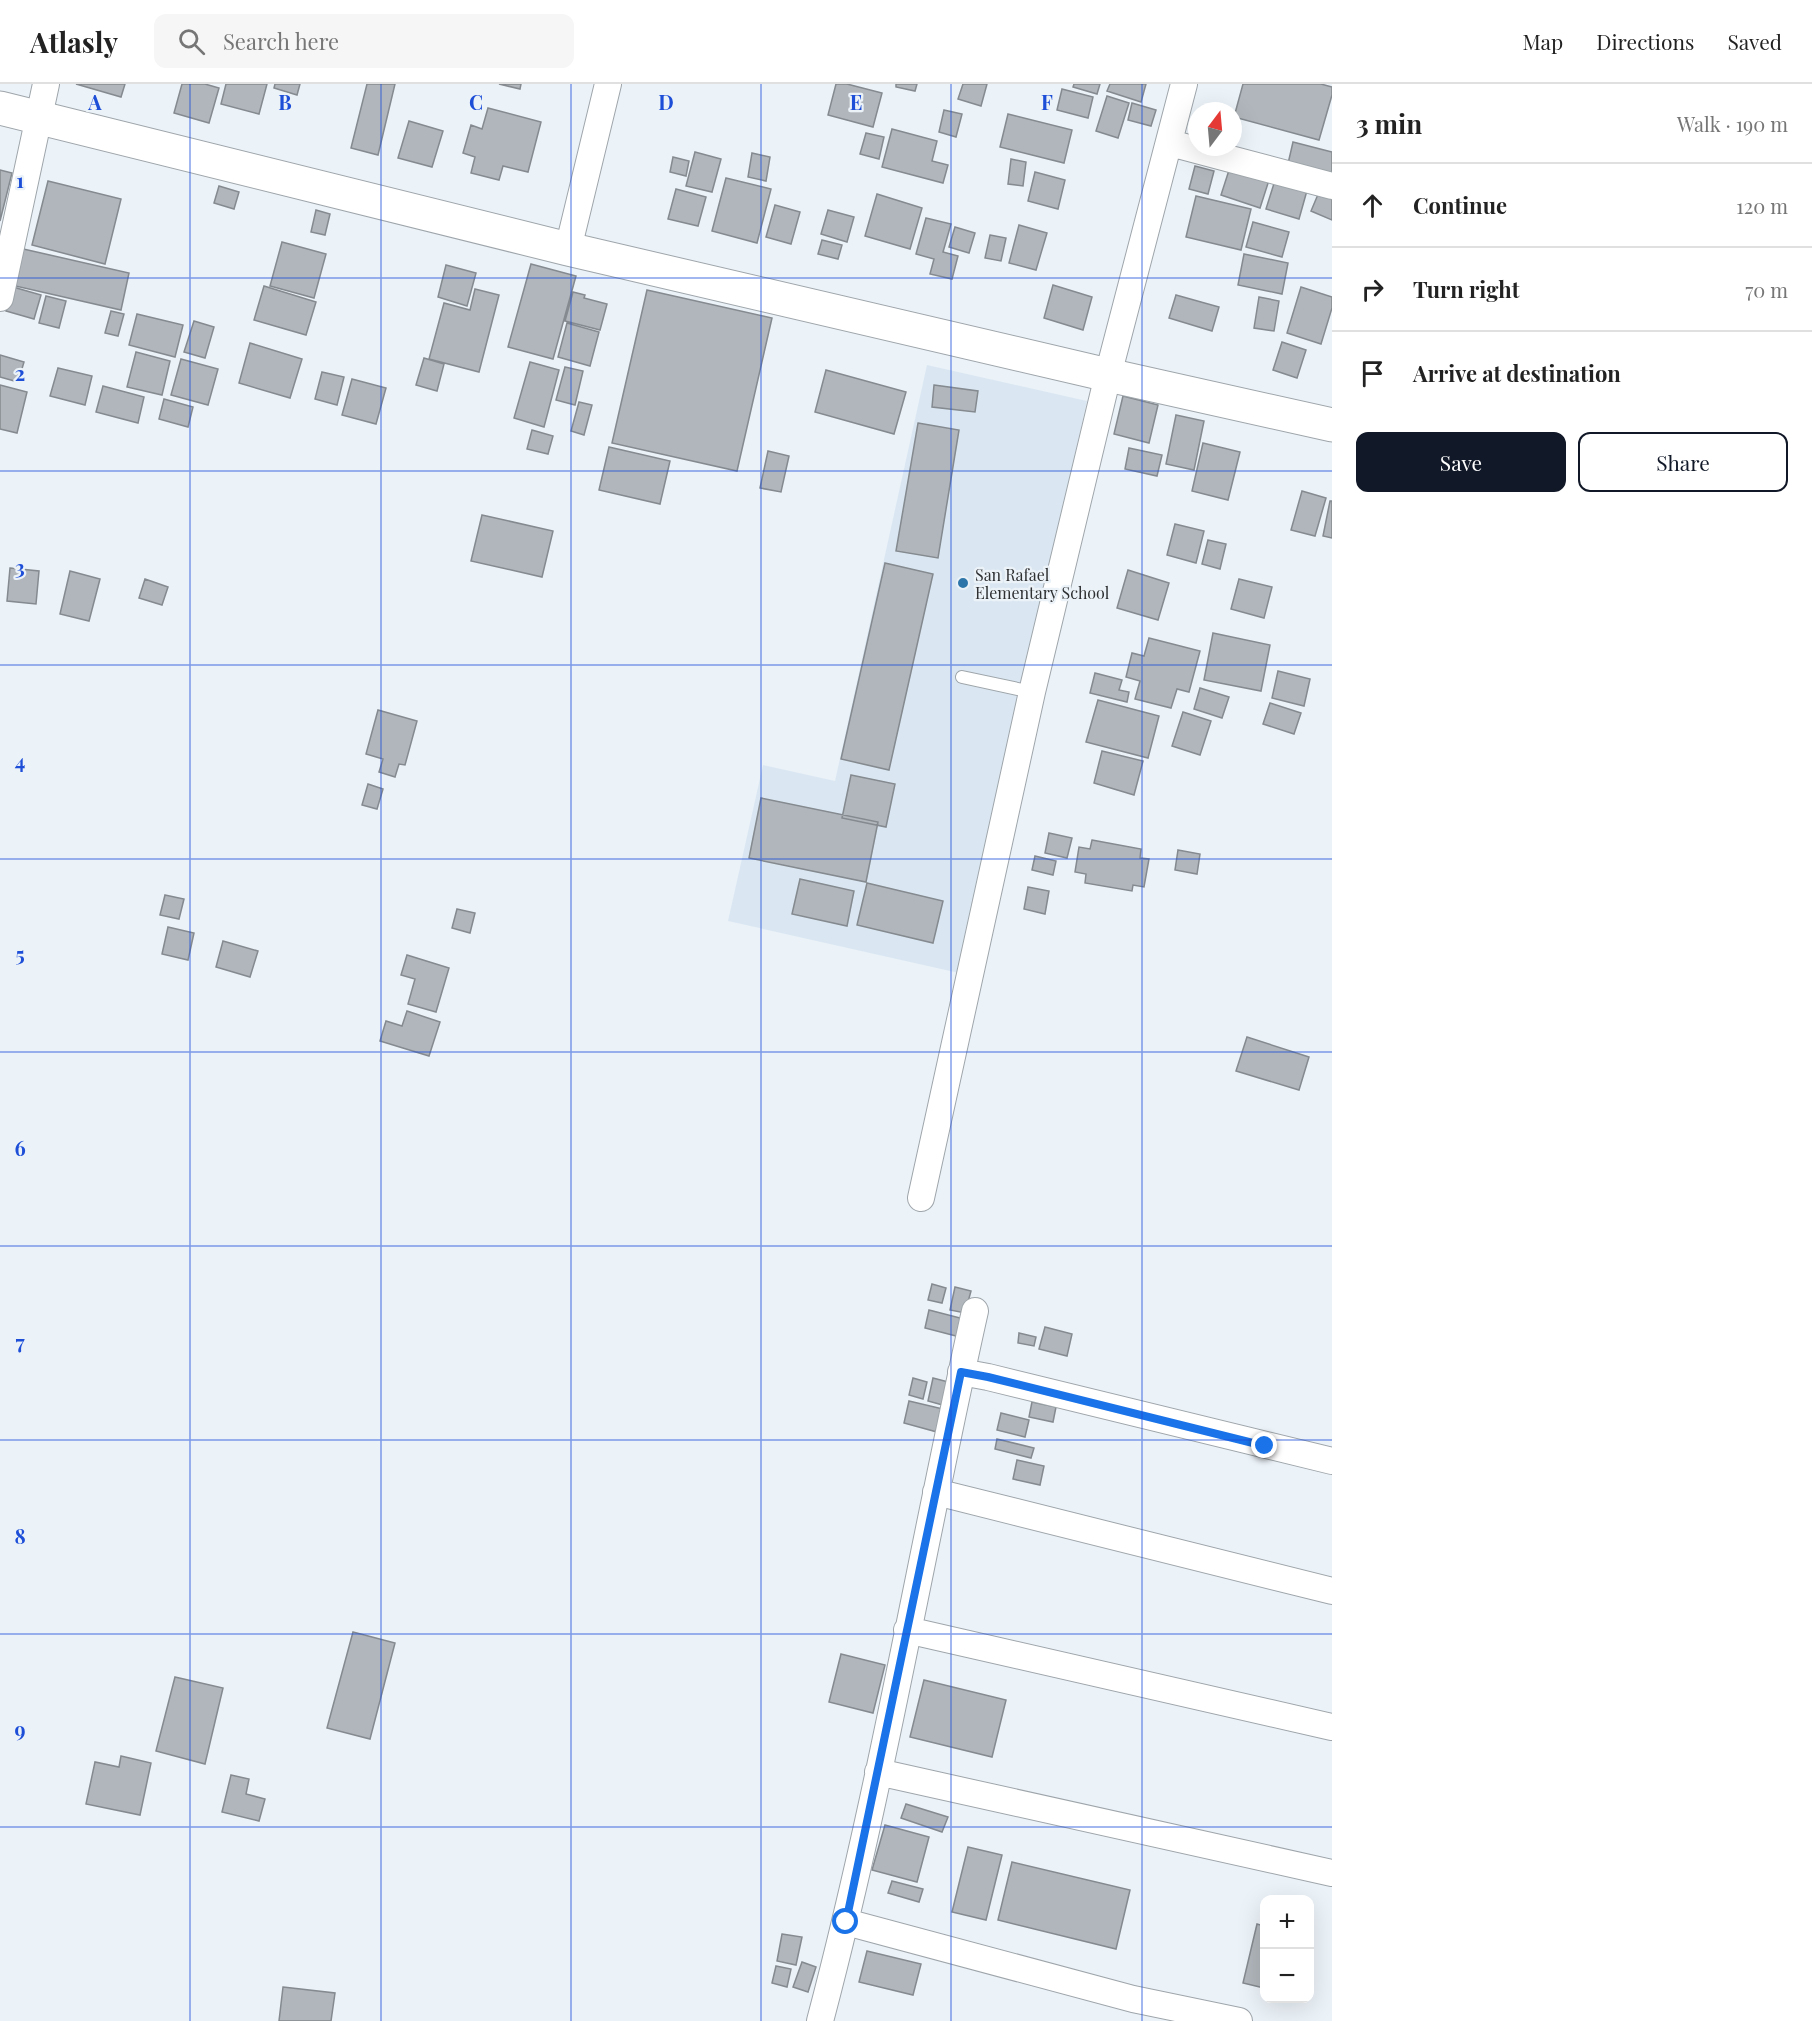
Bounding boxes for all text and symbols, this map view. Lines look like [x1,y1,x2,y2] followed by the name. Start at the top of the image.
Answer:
[154,14,574,68] search box
[30,23,118,60] text: Atlasly
[175,25,208,58] icon: search
[223,26,339,56] text: Search here
[1522,27,1563,55] text: Map
[1596,27,1694,55] text: Directions
[1727,27,1782,55] text: Saved
[87,88,102,115] text: A
[278,88,292,115] text: B
[469,88,483,115] text: C
[658,88,674,115] text: D
[850,88,862,115] text: E
[1041,88,1053,115] text: F
[1188,102,1242,156] north arrow
[1356,106,1422,141] text: 3 min
[1677,110,1788,137] text: Walk · 190 m
[16,166,24,193] text: 1
[1356,189,1389,222] icon: ahead
[1413,190,1507,220] text: Continue
[1736,192,1788,219] text: 120 m
[1356,273,1389,306] icon: right
[1413,274,1519,304] text: Turn right
[1745,276,1788,303] text: 70 m
[1356,357,1389,390] icon: arrive
[1413,358,1621,388] text: Arrive at destination
[15,359,25,386] text: 2
[1356,432,1566,492] button: Save
[1578,432,1788,492] button: Share
[15,553,25,580] text: 3
[975,564,1110,603] place label: San Rafael Elementary School
[956,576,970,590] marker: San Rafael Elementary School
[15,747,25,774] text: 4
[15,940,25,967] text: 5
[14,1134,26,1161] text: 6
[15,1328,25,1355] text: 7
[1251,1432,1277,1458] route end
[14,1522,26,1549] text: 8
[14,1715,26,1742] text: 9
[1260,1895,1314,2003] map controls
[1260,1895,1314,1949] button: +
[832,1908,858,1934] route start
[1260,1949,1314,2003] button: −

